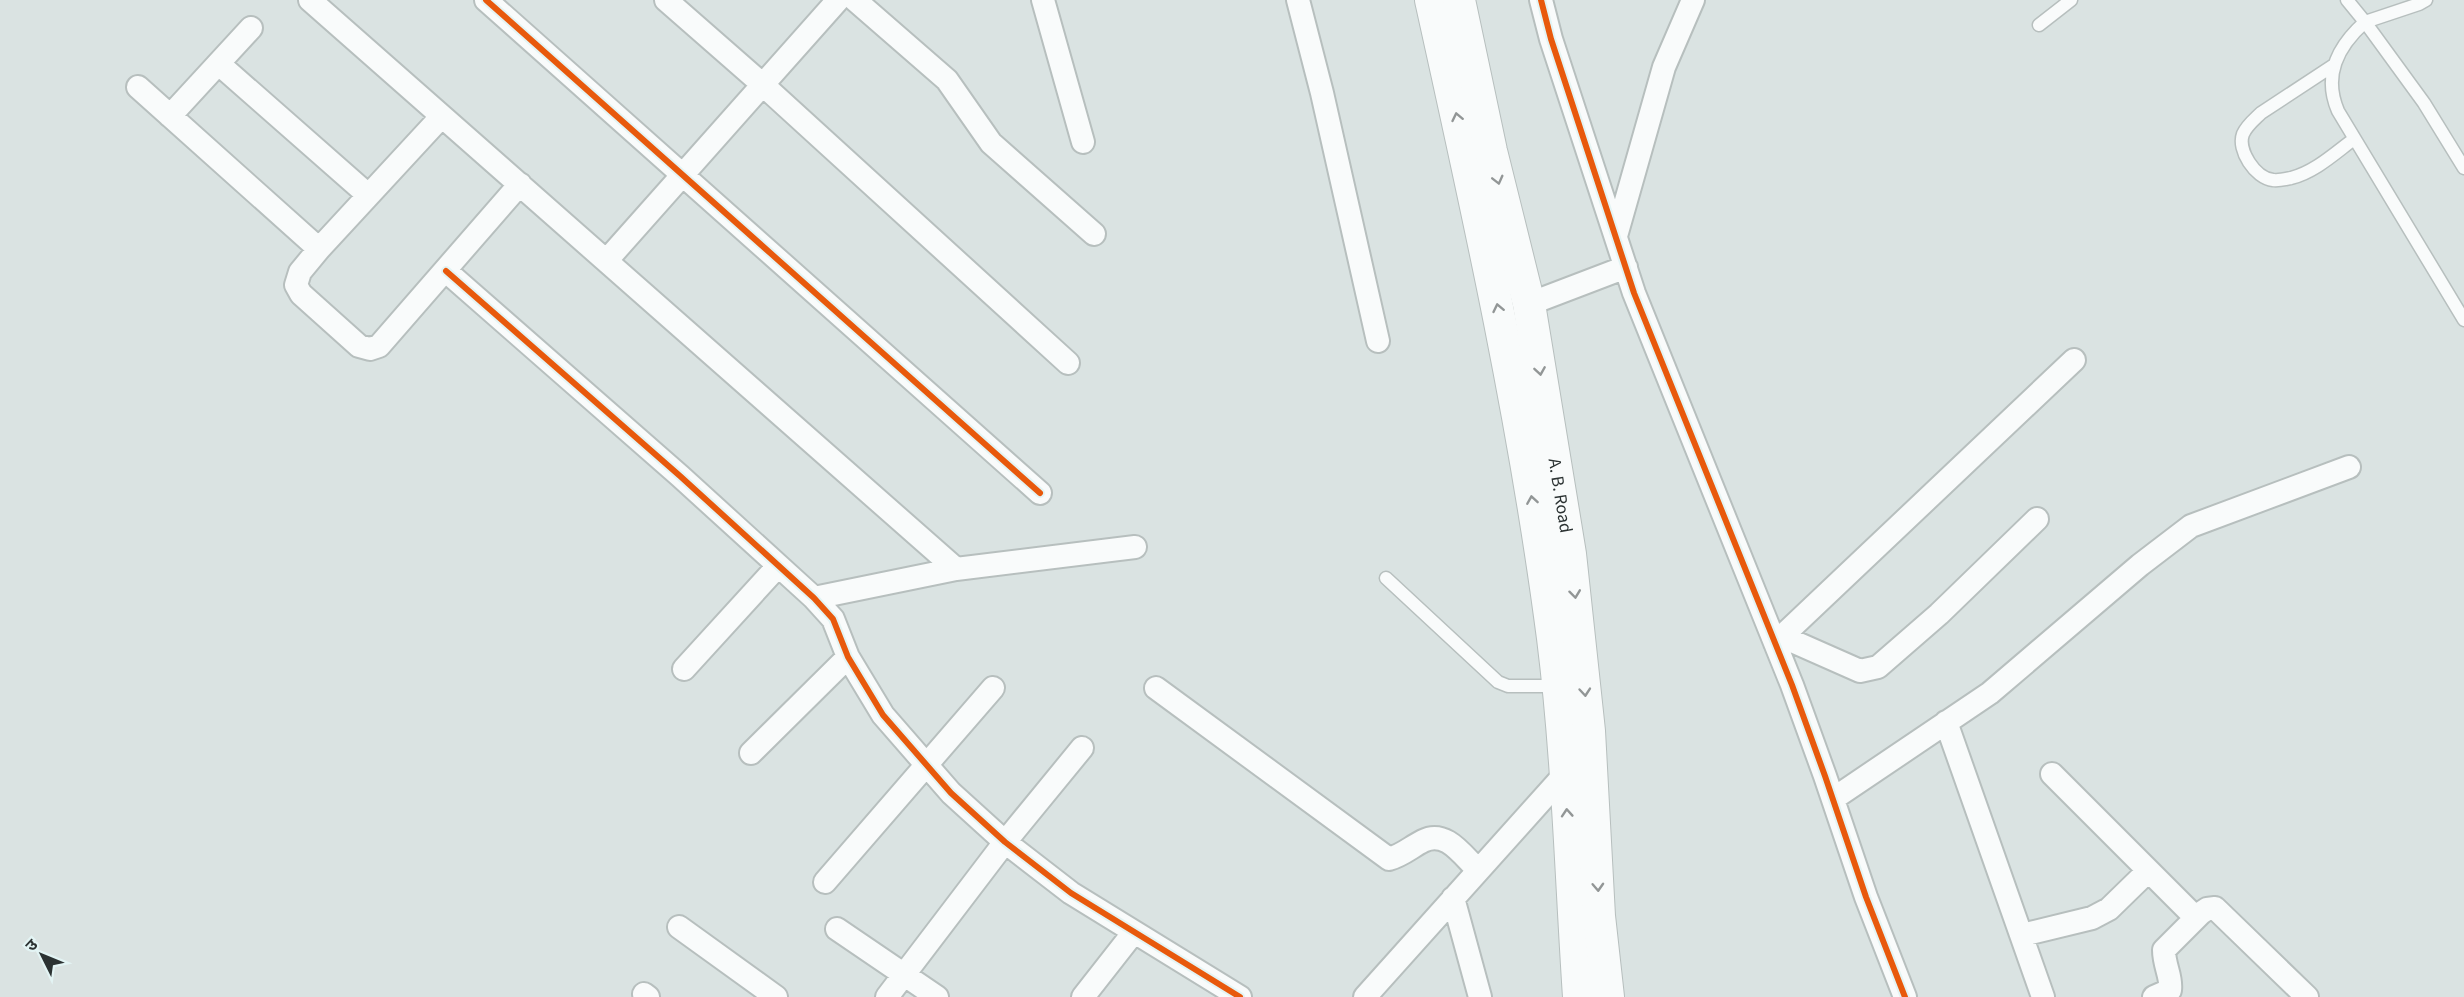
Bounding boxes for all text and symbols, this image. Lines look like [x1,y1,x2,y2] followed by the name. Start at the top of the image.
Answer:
[1451,112,1464,122] one-way arrow
[1490,175,1503,185] one-way arrow
[1493,303,1506,313] one-way arrow
[1533,365,1546,375] one-way arrow
[1542,456,1579,535] street label: A. B. Road
[1526,495,1539,505] one-way arrow
[1569,589,1581,599] one-way arrow
[1578,688,1591,697] one-way arrow
[1561,808,1574,817] one-way arrow
[1591,882,1604,891] one-way arrow
[12,925,72,985] north arrow
[21,934,43,956] text: उ

